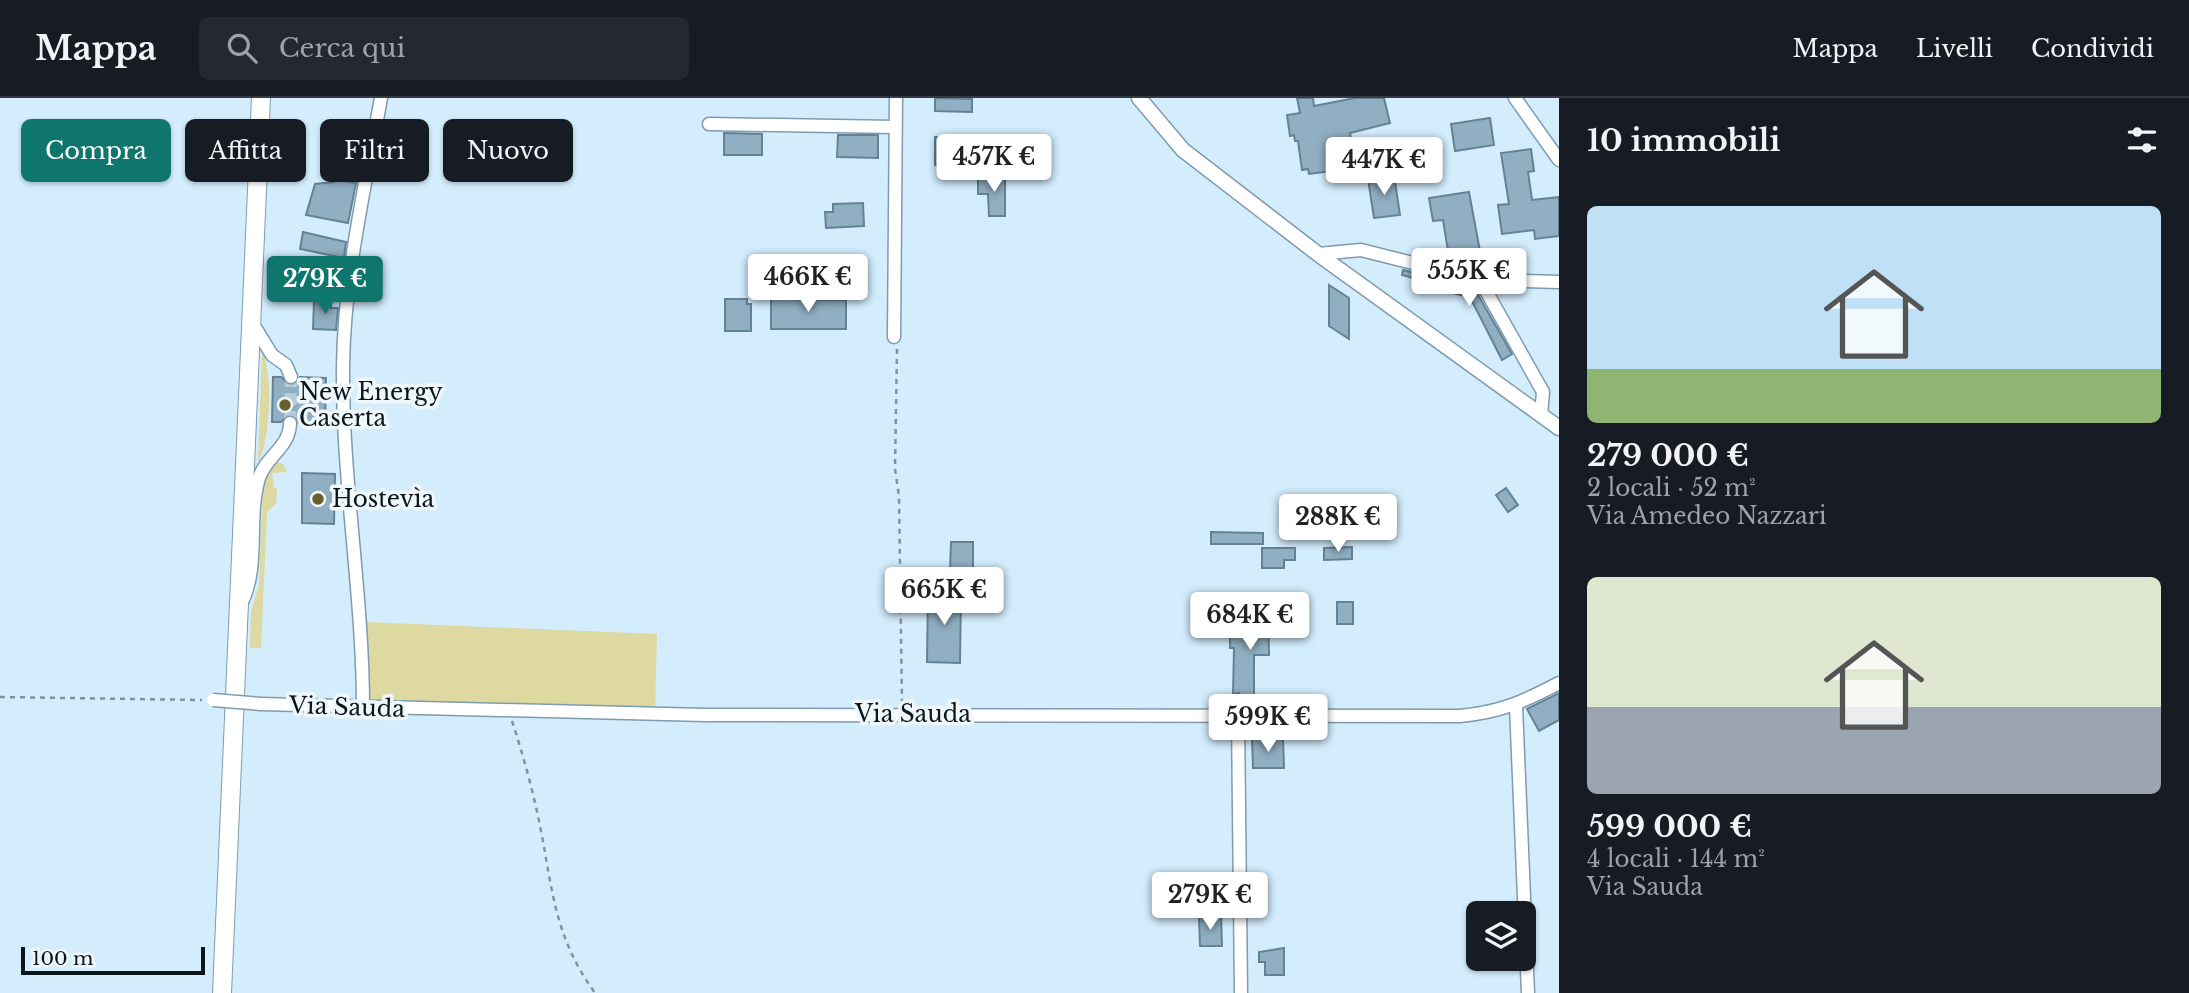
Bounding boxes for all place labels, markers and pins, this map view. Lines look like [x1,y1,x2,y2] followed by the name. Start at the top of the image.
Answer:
[937,134,1051,194] pin: 457K €
[1327,138,1441,197] pin: 447K €
[1412,248,1526,308] pin: 555K €
[751,254,865,314] pin: 466K €
[268,256,382,316] pin: 279K €
[299,378,443,432] place label: New Energy Caserta
[277,397,293,413] marker: New Energy Caserta
[332,485,435,513] place label: Hostevìa
[310,491,326,507] marker: Hostevìa
[1281,494,1395,554] pin: 288K €
[887,568,1001,627] pin: 665K €
[1193,592,1307,652] pin: 684K €
[1211,694,1325,754] pin: 599K €
[1153,872,1267,932] pin: 279K €

